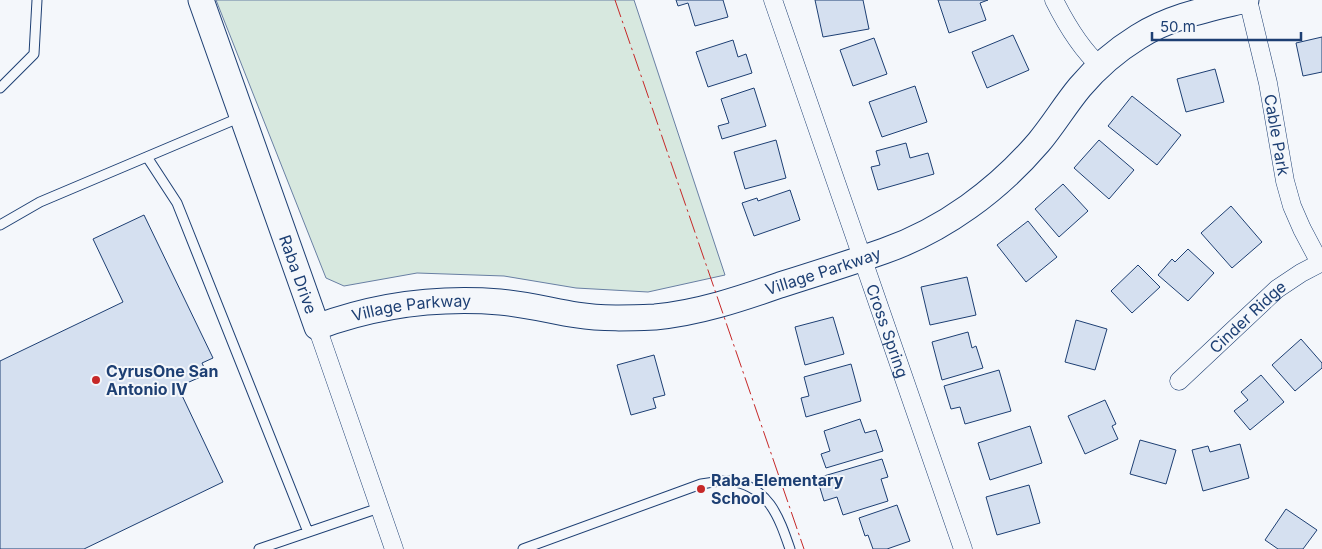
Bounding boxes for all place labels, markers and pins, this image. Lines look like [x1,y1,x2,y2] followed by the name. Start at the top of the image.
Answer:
[106,361,218,399] place label: CyrusOne San Antonio IV
[90,374,102,386] marker: CyrusOne San Antonio IV
[711,470,844,508] place label: Raba Elementary School
[695,483,707,495] marker: Raba Elementary School

